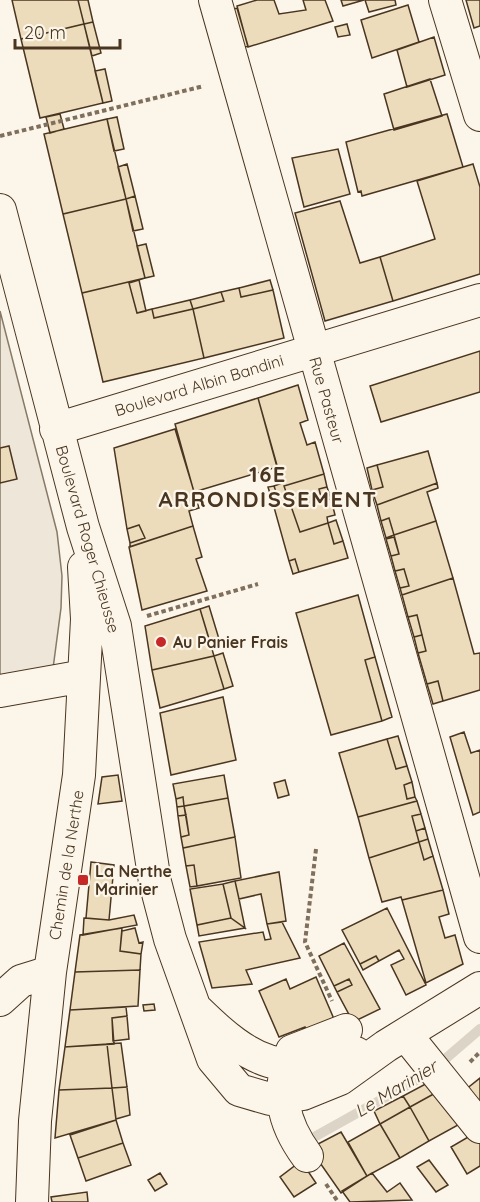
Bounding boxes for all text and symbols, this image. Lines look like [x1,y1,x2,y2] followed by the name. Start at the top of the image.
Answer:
[15,12,120,50] scale bar
[24,21,66,44] text: 20 m
[112,350,286,420] street label: Boulevard Albin Bandini
[305,354,349,446] street label: Rue Pasteur
[52,443,124,635] street label: Boulevard Roger Chieusse
[158,460,378,513] district label: 16E ARRONDISSEMENT
[173,632,288,652] place label: Au Panier Frais
[154,635,168,649] marker: Au Panier Frais
[44,789,88,941] street label: Chemin de la Nerthe
[95,861,172,899] place label: La Nerthe Marinier
[76,873,90,887] marker: La Nerthe Marinier
[350,1054,443,1122] water label: Le Marinier

